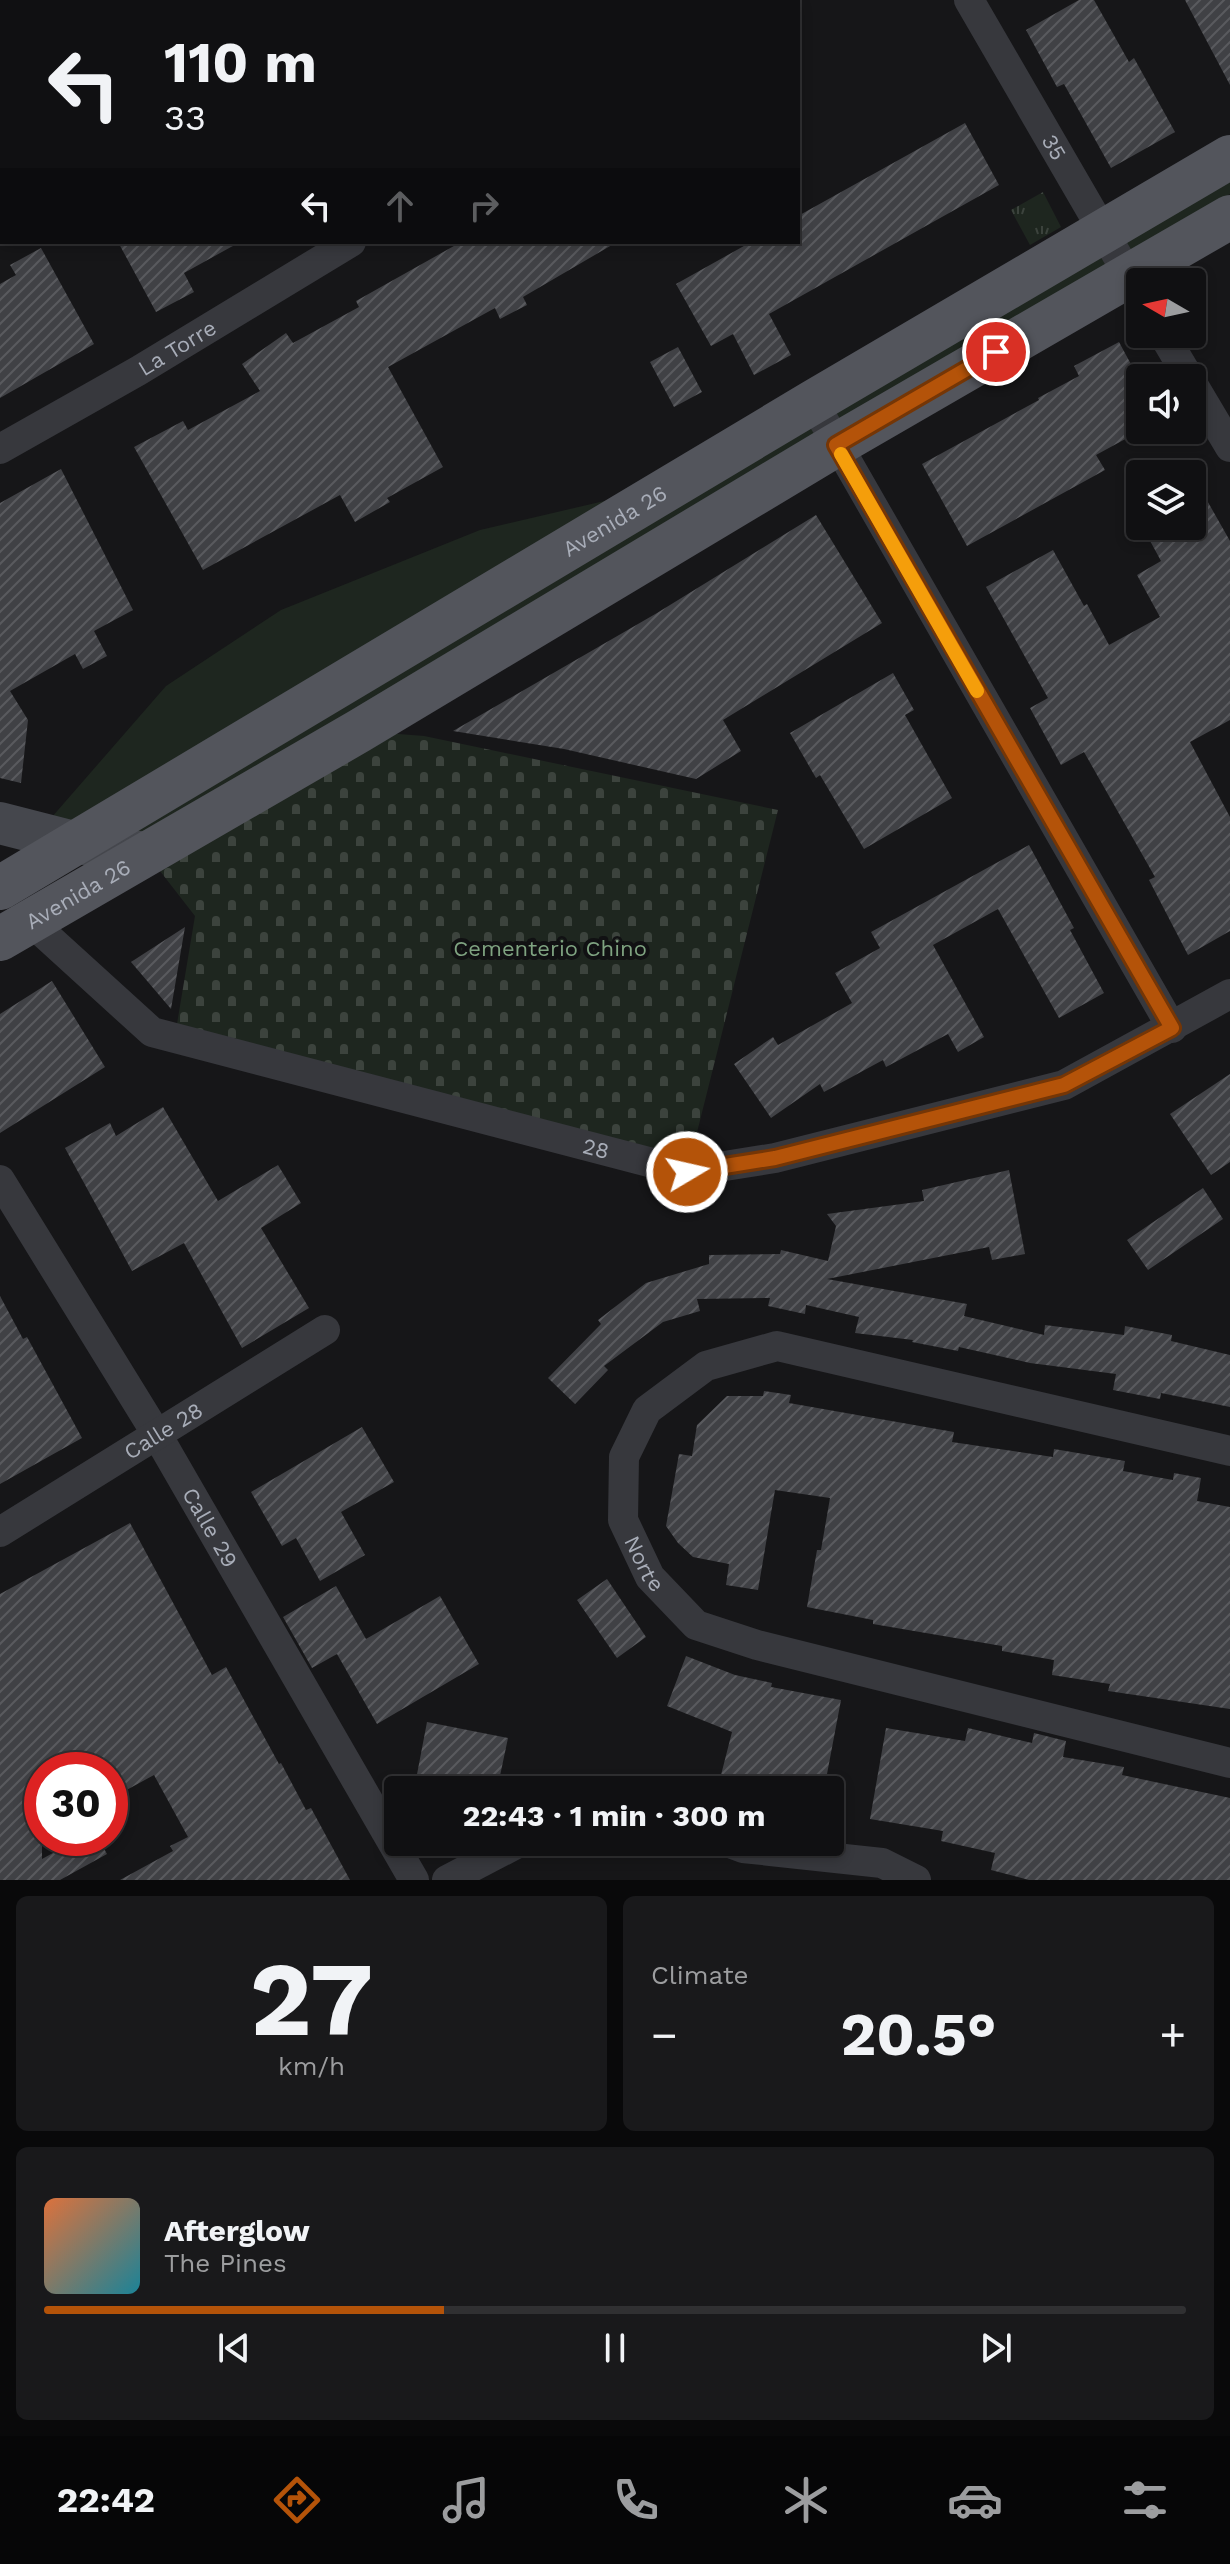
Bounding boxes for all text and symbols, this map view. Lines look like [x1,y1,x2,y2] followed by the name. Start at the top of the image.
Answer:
[164,30,317,96] text: 110 m
[32,32,136,136] icon: left
[164,97,206,139] text: 33
[1037,130,1072,164] street label: 35
[294,184,338,228] icon: left
[378,184,422,228] icon: ahead
[462,184,506,228] icon: right
[1126,268,1206,348] north arrow
[1126,268,1206,540] map controls
[133,314,220,381] street label: La Torre
[962,318,1030,386] pin
[974,330,1018,374] icon: arrive
[1126,364,1206,444] button: sound
[1126,460,1206,540] button: layers
[558,480,671,561] street label: Avenida 26
[21,854,135,934] street label: Avenida 26
[453,936,647,961] park label: Cementerio Chino
[645,1130,729,1214] position arrow
[580,1133,612,1164] street label: 28
[119,1397,207,1464] street label: Calle 28
[178,1483,243,1571] street label: Calle 29
[620,1531,669,1596] street label: Norte
[24,1752,128,1856] speed limit sign: 30
[463,1798,765,1833] text: 22:43 · 1 min · 300 m
[250,1938,373,2060] text: 27
[651,1960,749,1990] text: Climate
[841,1999,996,2070] text: 20.5°
[651,2009,678,2061] text: −
[1159,2009,1186,2061] text: +
[278,2051,345,2081] text: km/h
[164,2213,310,2248] text: Afterglow
[164,2248,287,2278] text: The Pines
[212,2326,256,2370] icon: previous
[593,2326,637,2370] icon: pause
[974,2326,1018,2370] icon: next
[269,2472,325,2528] icon: directions
[438,2472,494,2528] icon: music
[608,2472,664,2528] icon: phone
[778,2472,834,2528] icon: climate
[947,2472,1003,2528] icon: car
[1117,2472,1173,2528] icon: filters
[57,2479,155,2521] text: 22:42

